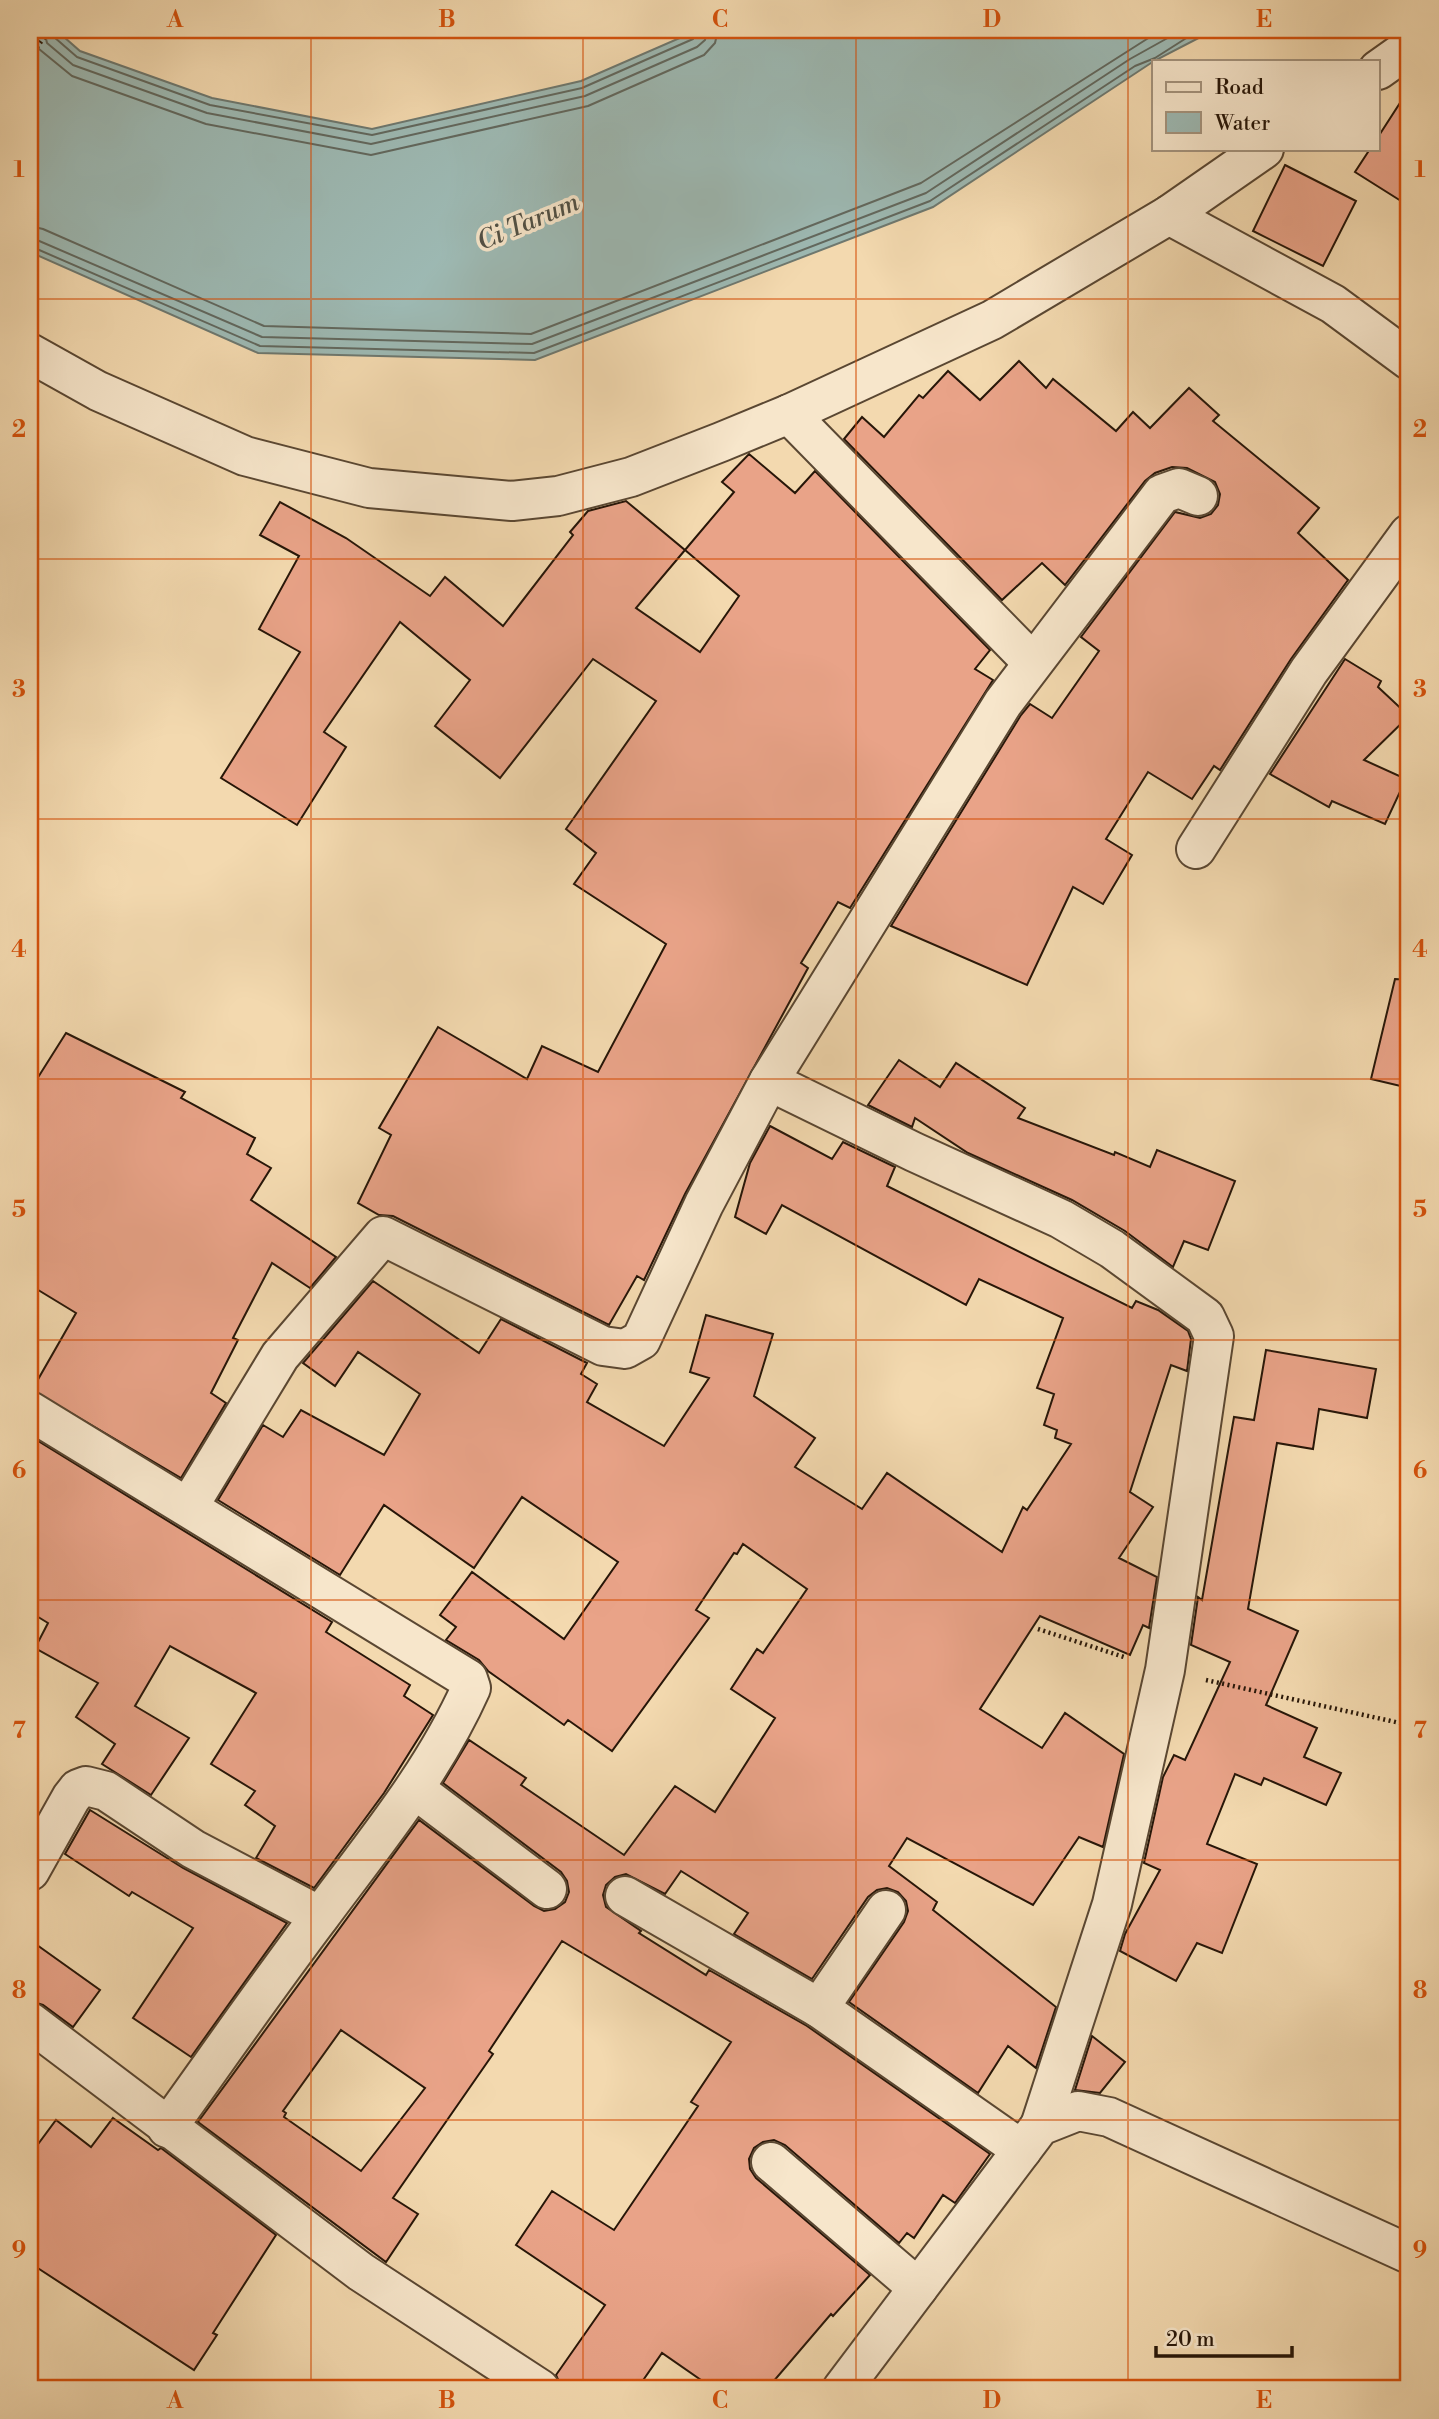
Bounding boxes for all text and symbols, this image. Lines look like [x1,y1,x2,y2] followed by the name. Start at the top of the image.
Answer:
[166,6,184,34] text: A
[438,6,456,34] text: B
[712,6,728,34] text: C
[983,6,1001,34] text: D
[1256,6,1272,34] text: E
[1152,60,1380,150] legend
[1215,75,1264,101] text: Road
[1214,111,1270,137] text: Water
[13,156,25,184] text: 1
[1414,156,1426,184] text: 1
[472,186,585,258] water label: Ci Tarum
[12,416,26,444] text: 2
[1413,416,1427,444] text: 2
[12,676,26,704] text: 3
[1413,676,1427,704] text: 3
[11,936,27,964] text: 4
[1412,936,1428,964] text: 4
[12,1196,26,1224] text: 5
[1413,1196,1427,1224] text: 5
[12,1457,26,1485] text: 6
[1413,1457,1427,1485] text: 6
[12,1717,26,1745] text: 7
[1413,1717,1427,1745] text: 7
[12,1977,26,2005] text: 8
[1413,1977,1427,2005] text: 8
[12,2237,26,2265] text: 9
[1413,2237,1427,2265] text: 9
[1156,2314,1292,2358] scale bar
[1166,2327,1215,2353] text: 20 m
[166,2387,184,2415] text: A
[438,2387,456,2415] text: B
[712,2387,728,2415] text: C
[983,2387,1001,2415] text: D
[1256,2387,1272,2415] text: E

